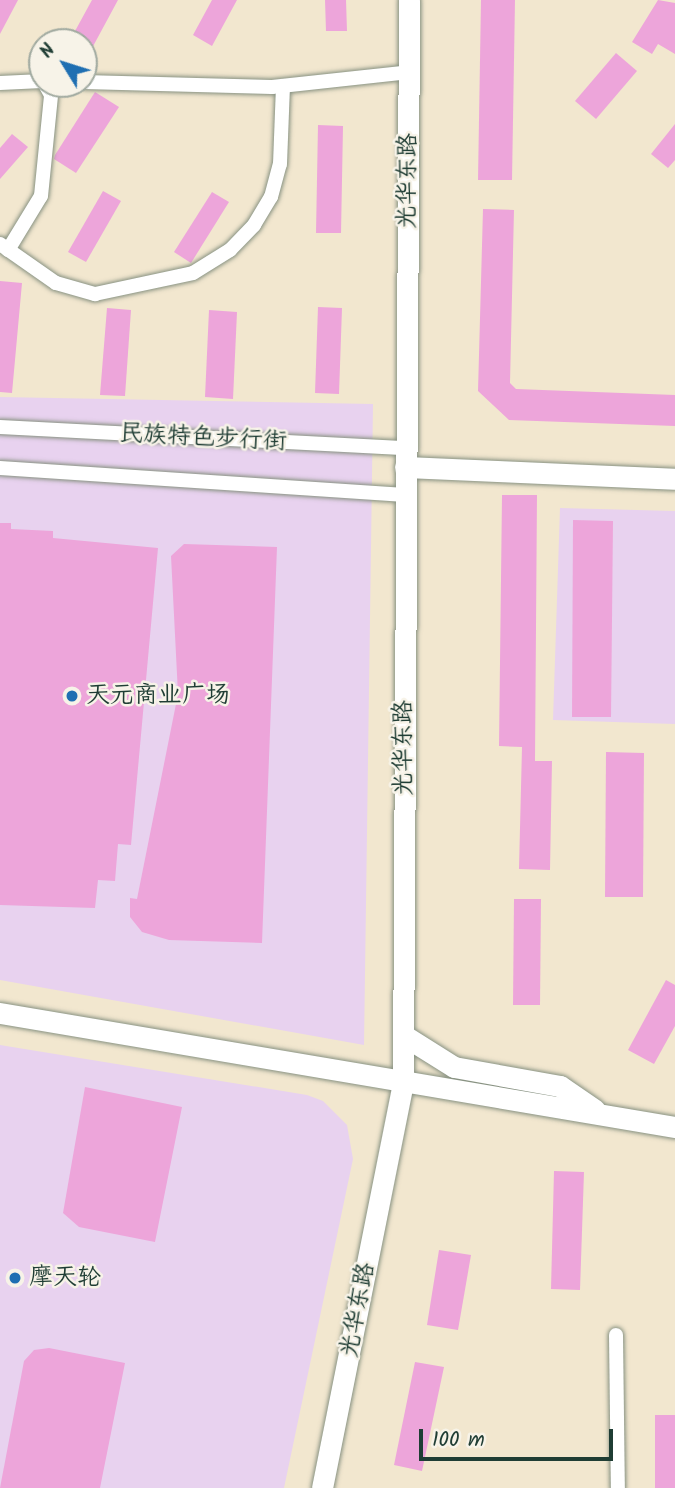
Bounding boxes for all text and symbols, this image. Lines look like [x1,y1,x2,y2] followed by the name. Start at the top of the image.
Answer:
[28,28,98,98] north arrow
[33,37,64,65] text: N
[393,133,423,229] street label: 光华东路
[118,419,288,457] street label: 民族特色步行街
[86,682,230,710] place label: 天元商业广场
[64,688,80,704] marker: 天元商业广场
[390,700,418,796] street label: 光华东路
[335,1260,381,1360] street label: 光华东路
[29,1264,101,1292] place label: 摩天轮
[7,1270,23,1286] marker: 摩天轮
[423,1414,617,1458] scale bar
[432,1424,485,1457] text: 100 m

